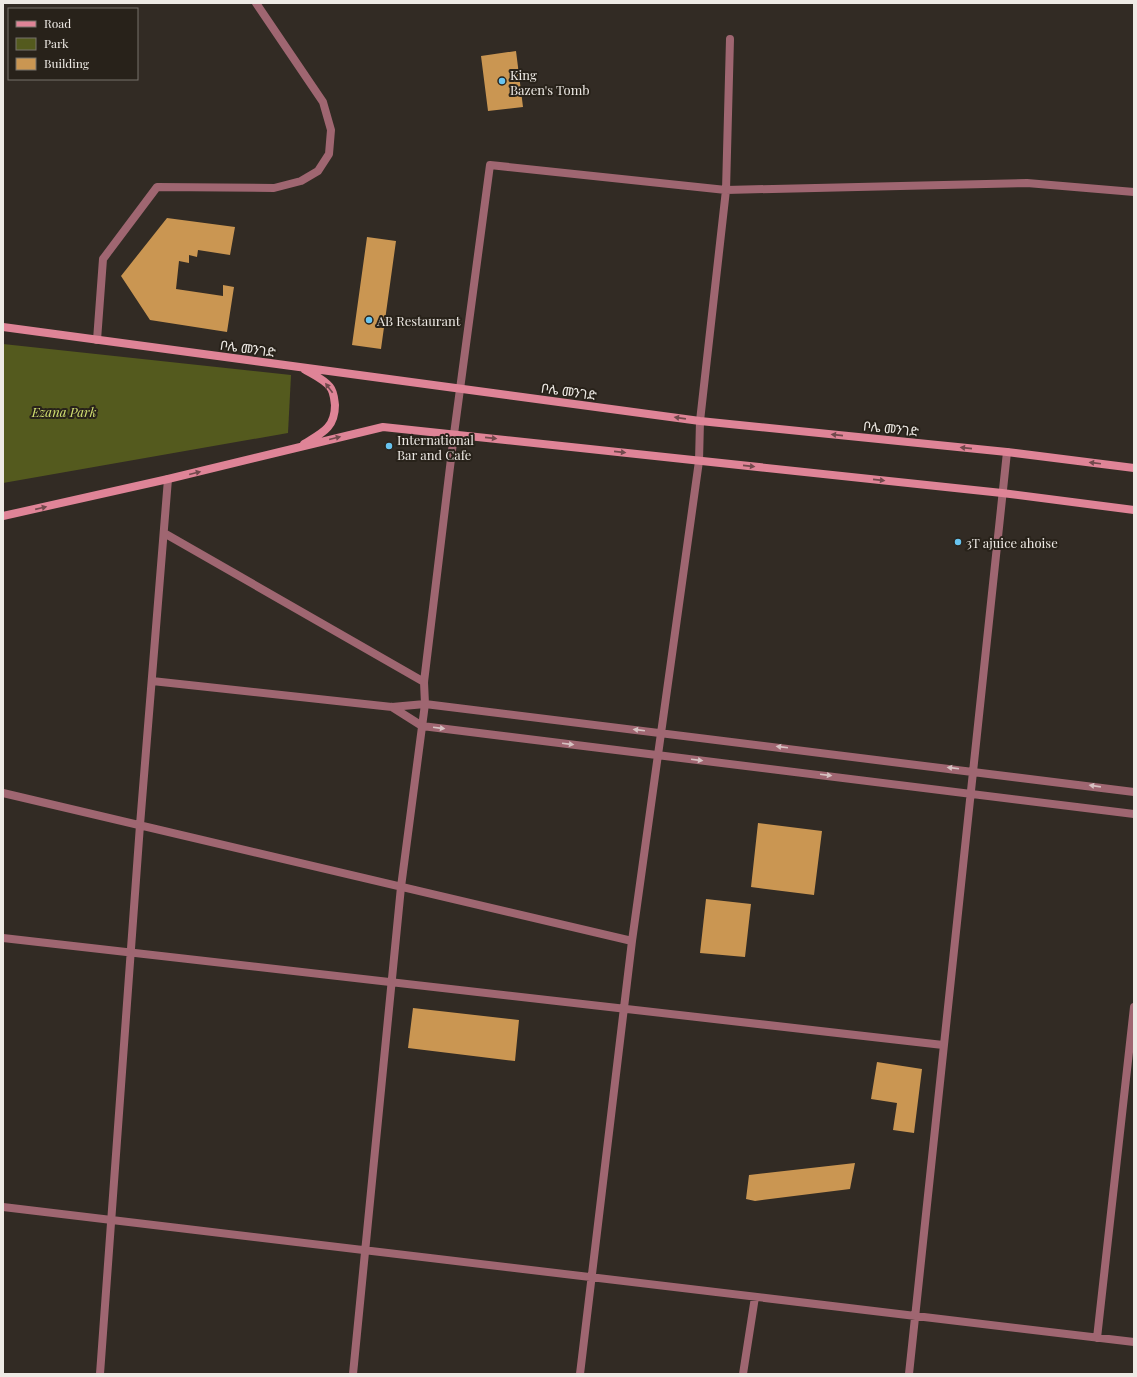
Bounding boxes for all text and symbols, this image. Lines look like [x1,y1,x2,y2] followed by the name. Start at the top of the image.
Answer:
[8,8,138,80] legend
[44,15,71,31] text: Road
[44,35,69,51] text: Park
[44,55,90,71] text: Building
[510,66,590,98] place label: King Bazen's Tomb
[497,76,507,86] marker: King Bazen's Tomb
[376,312,461,329] place label: AB Restaurant
[364,315,374,325] marker: AB Restaurant
[219,336,278,360] street label: ቦሌ መንገድ
[540,379,599,403] street label: ቦሌ መንገድ
[325,382,334,393] one-way arrow
[31,403,97,420] park label: Ezana Park
[674,415,686,421] one-way arrow
[862,417,920,439] street label: ቦሌ መንገድ
[397,431,474,463] place label: International Bar and Cafe
[831,432,843,438] one-way arrow
[329,435,341,441] one-way arrow
[485,435,497,442] one-way arrow
[384,441,394,451] marker: International Bar and Cafe
[960,445,972,451] one-way arrow
[614,449,626,455] one-way arrow
[1089,460,1101,466] one-way arrow
[743,463,755,469] one-way arrow
[189,469,201,475] one-way arrow
[873,477,885,483] one-way arrow
[35,504,47,510] one-way arrow
[966,534,1058,551] place label: 3T ajuice ahoise
[953,537,963,547] marker: 3T ajuice ahoise
[433,725,445,731] one-way arrow
[633,727,645,733] one-way arrow
[562,741,574,747] one-way arrow
[776,744,788,751] one-way arrow
[691,757,703,763] one-way arrow
[946,765,959,771] one-way arrow
[820,772,832,778] one-way arrow
[1089,783,1101,790] one-way arrow

